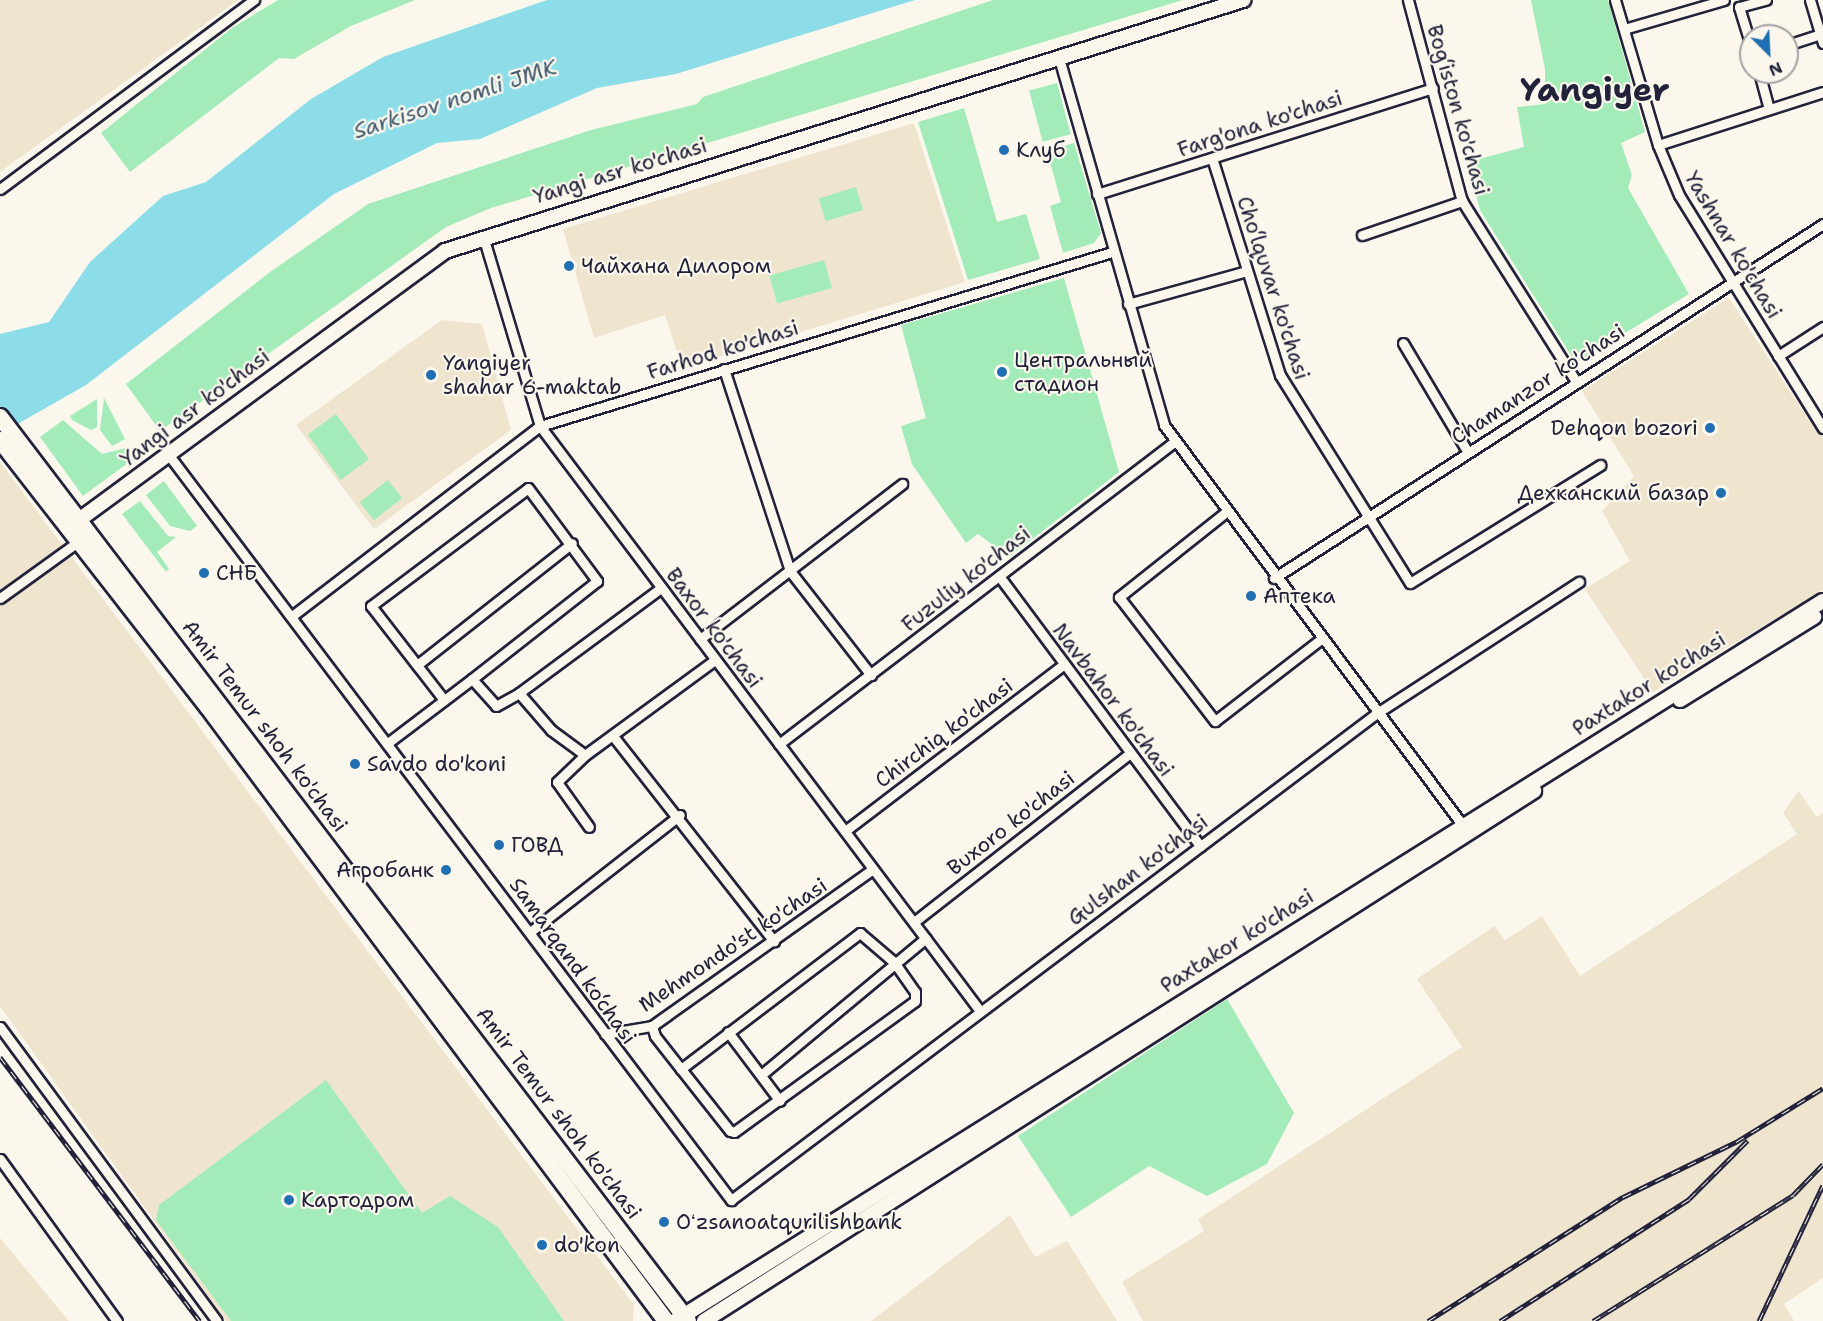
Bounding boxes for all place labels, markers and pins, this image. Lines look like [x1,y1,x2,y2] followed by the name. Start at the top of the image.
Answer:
[1016,137,1065,163] place label: Клуб
[997,143,1011,157] marker: Клуб
[581,253,771,279] place label: Чайхана Дилором
[562,259,576,273] marker: Чайхана Дилором
[1014,347,1152,397] place label: Центральный стадион
[443,350,621,400] place label: Yangiyer shahar 6-maktab
[995,365,1009,379] marker: Центральный стадион
[424,368,438,382] marker: Yangiyer shahar 6-maktab
[1551,415,1698,441] place label: Dehqon bozori
[1703,421,1717,435] marker: Dehqon bozori
[1517,480,1709,506] place label: Дехканский базар
[1714,486,1728,500] marker: Дехканский базар
[216,560,257,586] place label: СНБ
[197,566,211,580] marker: СНБ
[1263,583,1336,609] place label: Аптека
[1244,589,1258,603] marker: Аптека
[367,751,506,777] place label: Savdo do'koni
[348,757,362,771] marker: Savdo do'koni
[511,832,563,858] place label: ГОВД
[492,838,506,852] marker: ГОВД
[336,857,434,883] place label: Агробанк
[439,863,453,877] marker: Агробанк
[301,1187,414,1213] place label: Картодром
[282,1193,296,1207] marker: Картодром
[676,1209,902,1235] place label: Oʻzsanoatqurilishbank
[657,1215,671,1229] marker: Oʻzsanoatqurilishbank
[554,1232,620,1258] place label: do'kon
[535,1238,549,1252] marker: do'kon

